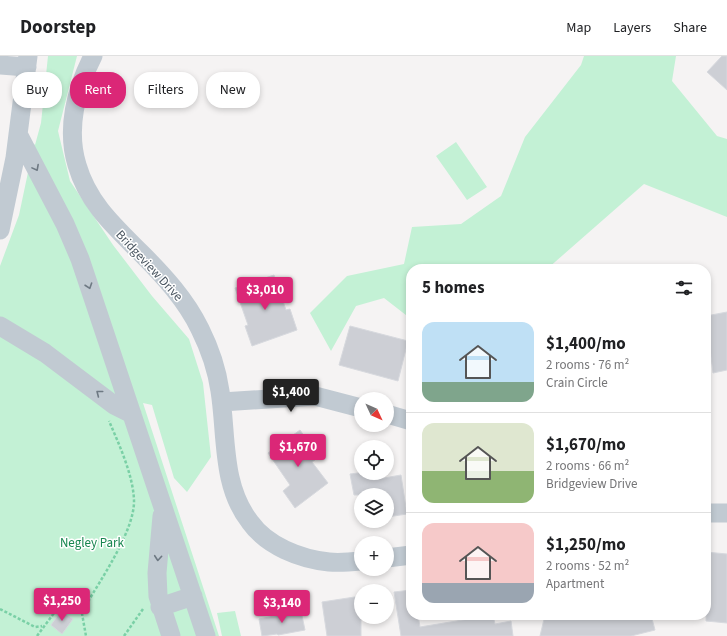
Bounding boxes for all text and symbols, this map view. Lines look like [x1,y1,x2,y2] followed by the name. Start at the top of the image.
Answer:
[20,14,96,41] text: Doorstep
[566,18,591,38] text: Map
[613,18,651,38] text: Layers
[673,18,707,38] text: Share
[12,72,62,108] chip: Buy
[70,72,126,108] chip: Rent
[134,72,198,108] chip: Filters
[206,72,260,108] chip: New
[31,164,39,171] one-way arrow
[112,226,187,305] street label: Bridgeview Drive
[422,276,484,300] text: 5 homes
[232,277,298,311] pin: $3,010
[673,277,695,299] icon: filters
[246,281,284,299] text: $3,010
[85,283,93,290] one-way arrow
[546,332,626,356] text: $1,400/mo
[454,338,502,386] icon: home
[546,356,629,374] text: 2 rooms · 76 m²
[546,374,608,392] text: Crain Circle
[258,379,324,413] pin: $1,400
[272,383,310,401] text: $1,400
[97,391,104,398] one-way arrow
[354,392,394,432] north arrow
[354,392,394,624] map controls
[546,433,626,457] text: $1,670/mo
[265,434,331,468] pin: $1,670
[279,438,317,456] text: $1,670
[454,439,502,487] icon: home
[354,440,394,480] button: locate
[546,457,629,475] text: 2 rooms · 66 m²
[546,475,637,493] text: Bridgeview Drive
[354,488,394,528] button: layers
[546,533,626,557] text: $1,250/mo
[60,534,125,552] park label: Negley Park
[354,536,394,576] button: +
[454,539,502,587] icon: home
[154,554,163,561] one-way arrow
[546,557,629,575] text: 2 rooms · 52 m²
[546,575,604,593] text: Apartment
[354,584,394,624] button: −
[29,588,95,622] pin: $1,250
[249,590,315,624] pin: $3,140
[43,592,81,610] text: $1,250
[263,594,301,612] text: $3,140

